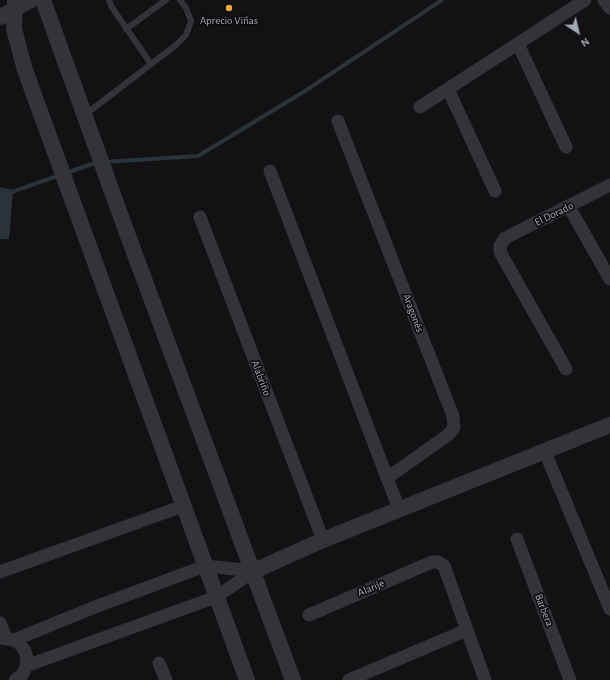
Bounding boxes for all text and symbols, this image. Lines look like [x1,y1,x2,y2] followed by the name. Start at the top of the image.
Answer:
[224,3,234,13] marker: Aprecio Viñas
[558,12,598,52] north arrow
[200,14,258,28] place label: Aprecio Viñas
[579,36,591,49] text: N
[532,199,576,229] street label: El Dorado
[400,292,426,334] street label: Aragonés
[248,358,274,398] street label: Alabriño
[355,576,387,600] street label: Alarije
[532,592,556,628] street label: Barbera

